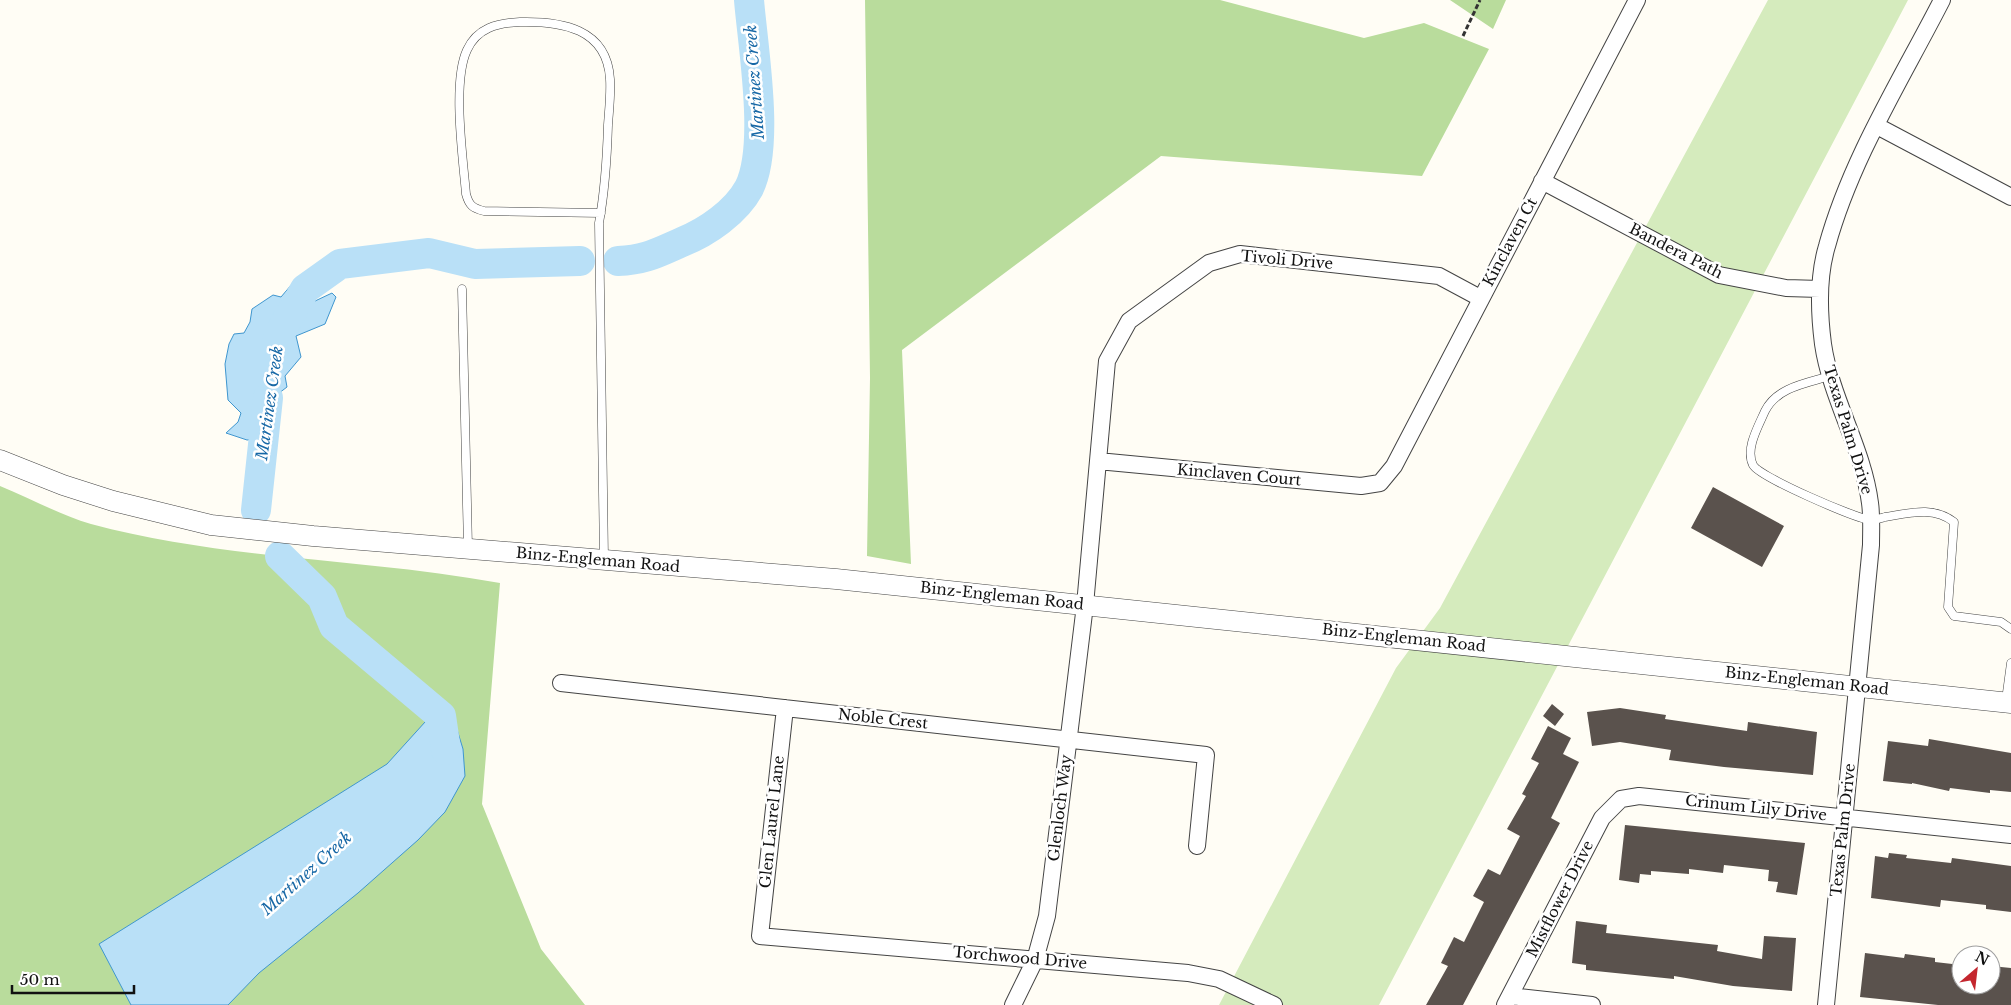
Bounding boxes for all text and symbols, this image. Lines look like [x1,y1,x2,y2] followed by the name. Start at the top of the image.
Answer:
[740,24,768,141] water label: Martinez Creek
[1478,194,1541,289] street label: Kinclaven Ct
[1626,219,1726,282] street label: Bandera Path
[1240,246,1334,273] street label: Tivoli Drive
[251,345,287,462] water label: Martinez Creek
[1820,363,1877,497] street label: Texas Palm Drive
[1176,460,1302,489] street label: Kinclaven Court
[515,543,681,576] street label: Binz-Engleman Road
[919,577,1085,614] street label: Binz-Engleman Road
[1321,619,1487,656] street label: Binz-Engleman Road
[1724,662,1890,699] street label: Binz-Engleman Road
[837,704,929,733] street label: Noble Crest
[1044,753,1076,862] street label: Glenloch Way
[755,755,788,889] street label: Glen Laurel Lane
[1826,762,1859,898] street label: Texas Palm Drive
[1684,791,1828,824] street label: Crinum Lily Drive
[256,827,355,920] water label: Martinez Creek
[1522,837,1597,960] street label: Mistflower Drive
[952,942,1088,973] street label: Torchwood Drive
[1951,945,2001,995] north arrow
[1972,947,1992,970] text: N
[12,962,135,994] scale bar
[20,970,60,989] text: 50 m

